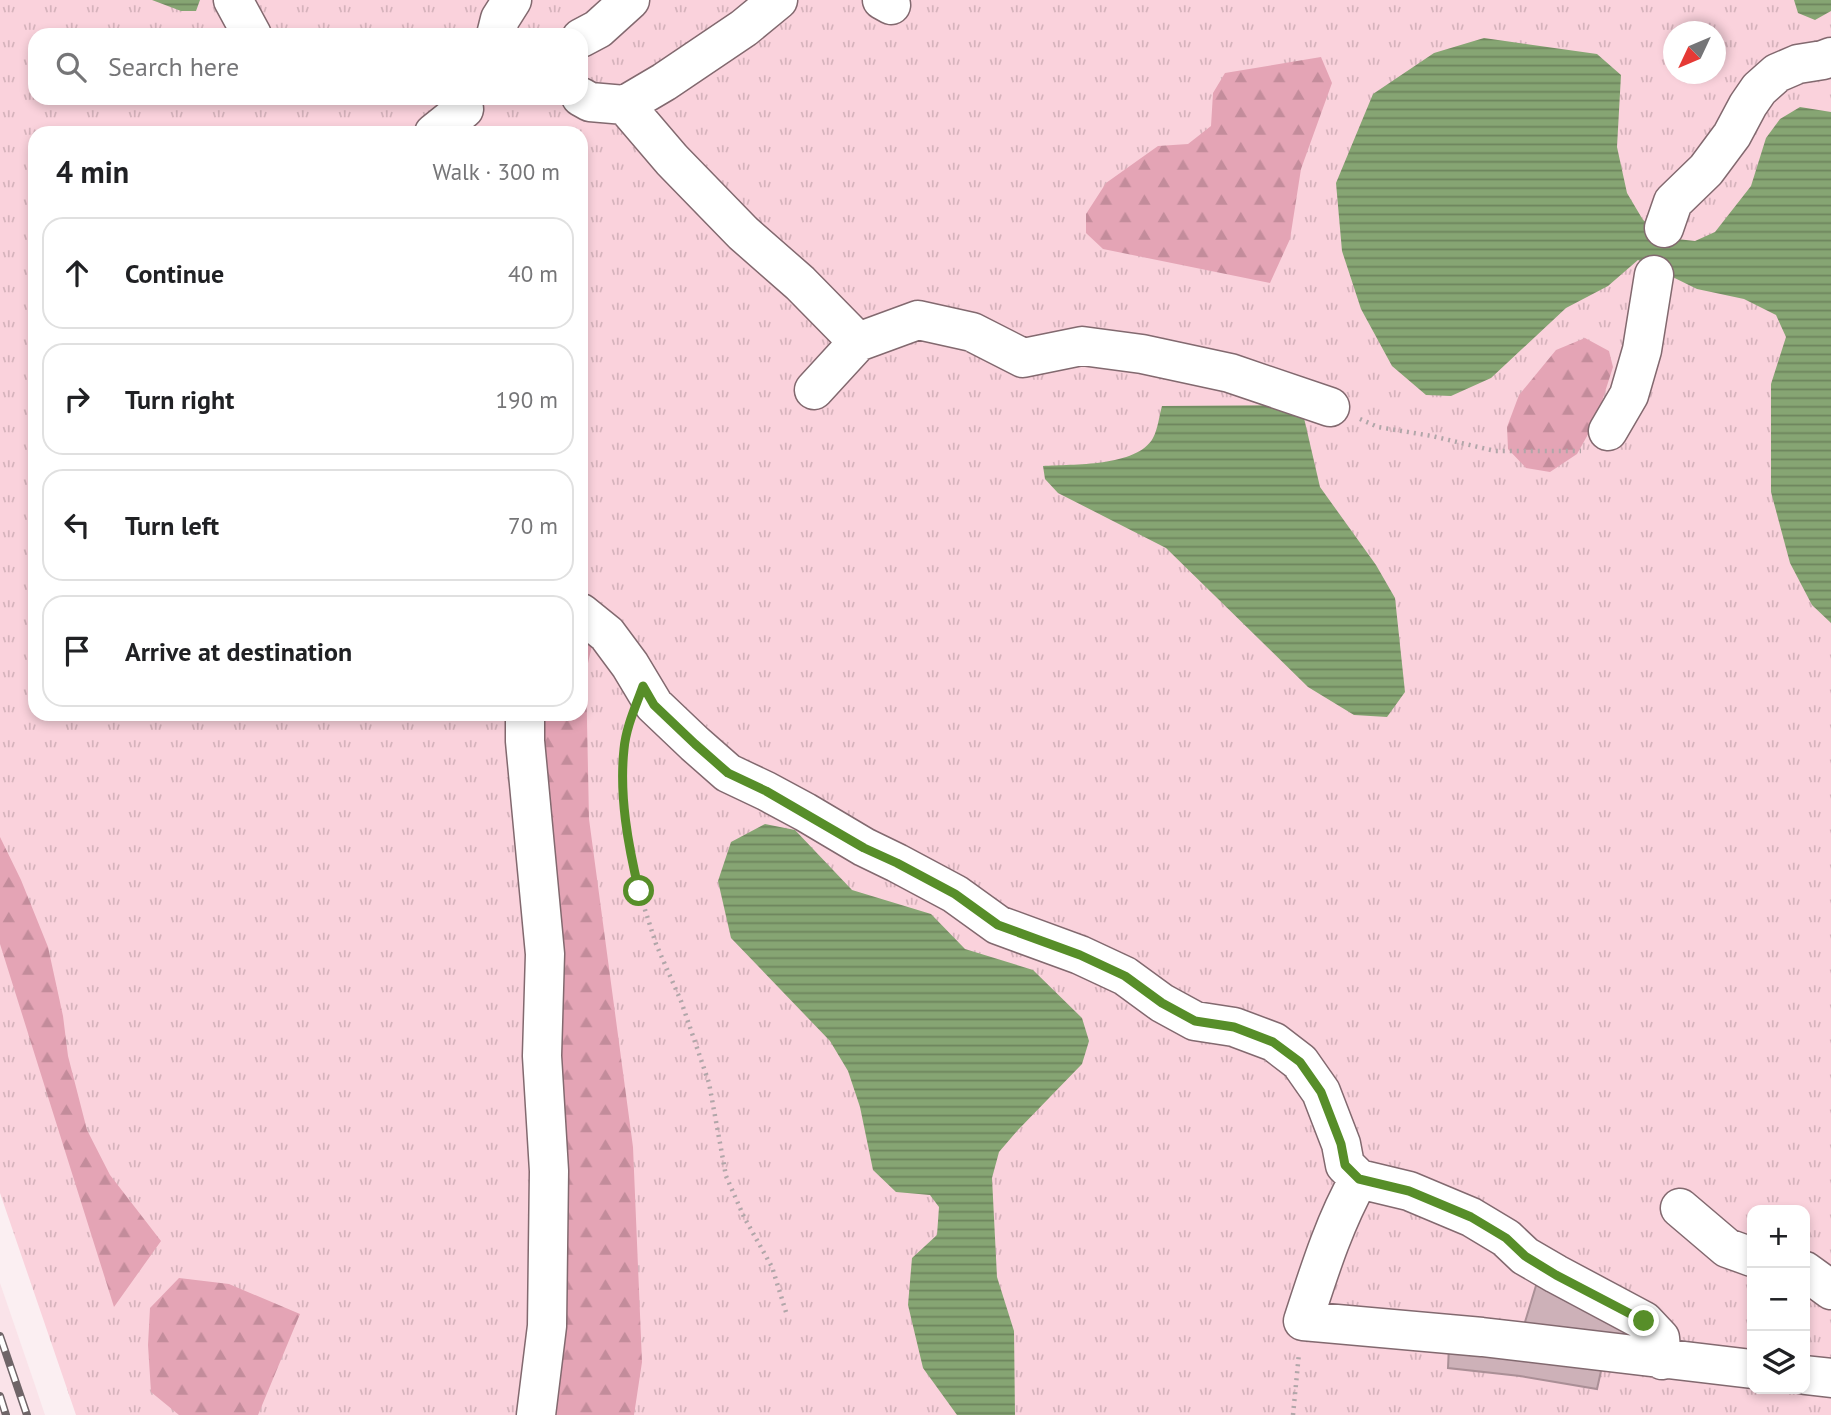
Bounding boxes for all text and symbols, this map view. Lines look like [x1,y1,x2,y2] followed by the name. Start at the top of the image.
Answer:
[1663,21,1726,84] north arrow
[28,28,588,105] search box
[52,48,90,86] icon: search
[108,50,239,83] text: Search here
[56,152,129,191] text: 4 min
[433,157,560,186] text: Walk · 300 m
[58,254,96,292] icon: ahead
[125,257,224,290] text: Continue
[508,259,558,288] text: 40 m
[58,380,96,418] icon: right
[125,383,234,416] text: Turn right
[496,385,558,414] text: 190 m
[58,506,96,544] icon: left
[125,509,219,542] text: Turn left
[508,511,558,540] text: 70 m
[58,632,96,670] icon: arrive
[125,635,352,668] text: Arrive at destination
[623,875,654,906] route start
[1747,1205,1810,1394] map controls
[1747,1205,1810,1268] button: +
[1747,1268,1810,1331] button: −
[1628,1305,1659,1336] route end
[1747,1331,1810,1394] button: layers

